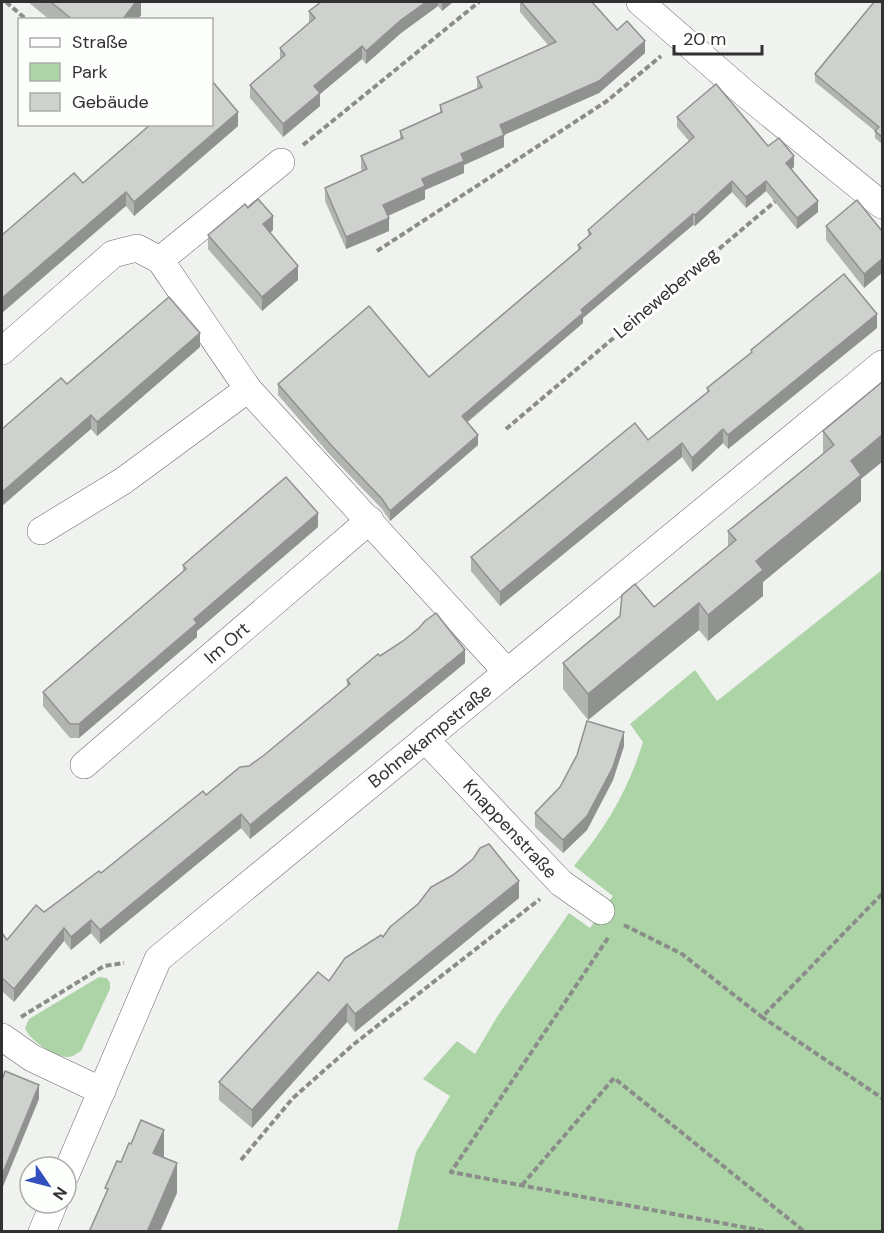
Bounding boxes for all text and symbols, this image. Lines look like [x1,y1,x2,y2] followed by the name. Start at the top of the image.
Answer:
[18,18,213,126] legend
[674,18,762,56] scale bar
[683,27,726,51] text: 20 m
[72,30,128,54] text: Straße
[72,60,108,84] text: Park
[72,90,149,114] text: Gebäude
[609,242,723,344] street label: Leineweberweg
[199,617,255,669] street label: Im Ort
[363,679,497,793] street label: Bohnekampstraße
[458,774,562,884] street label: Knappenstraße
[18,1155,78,1215] north arrow
[48,1183,72,1204] text: N

